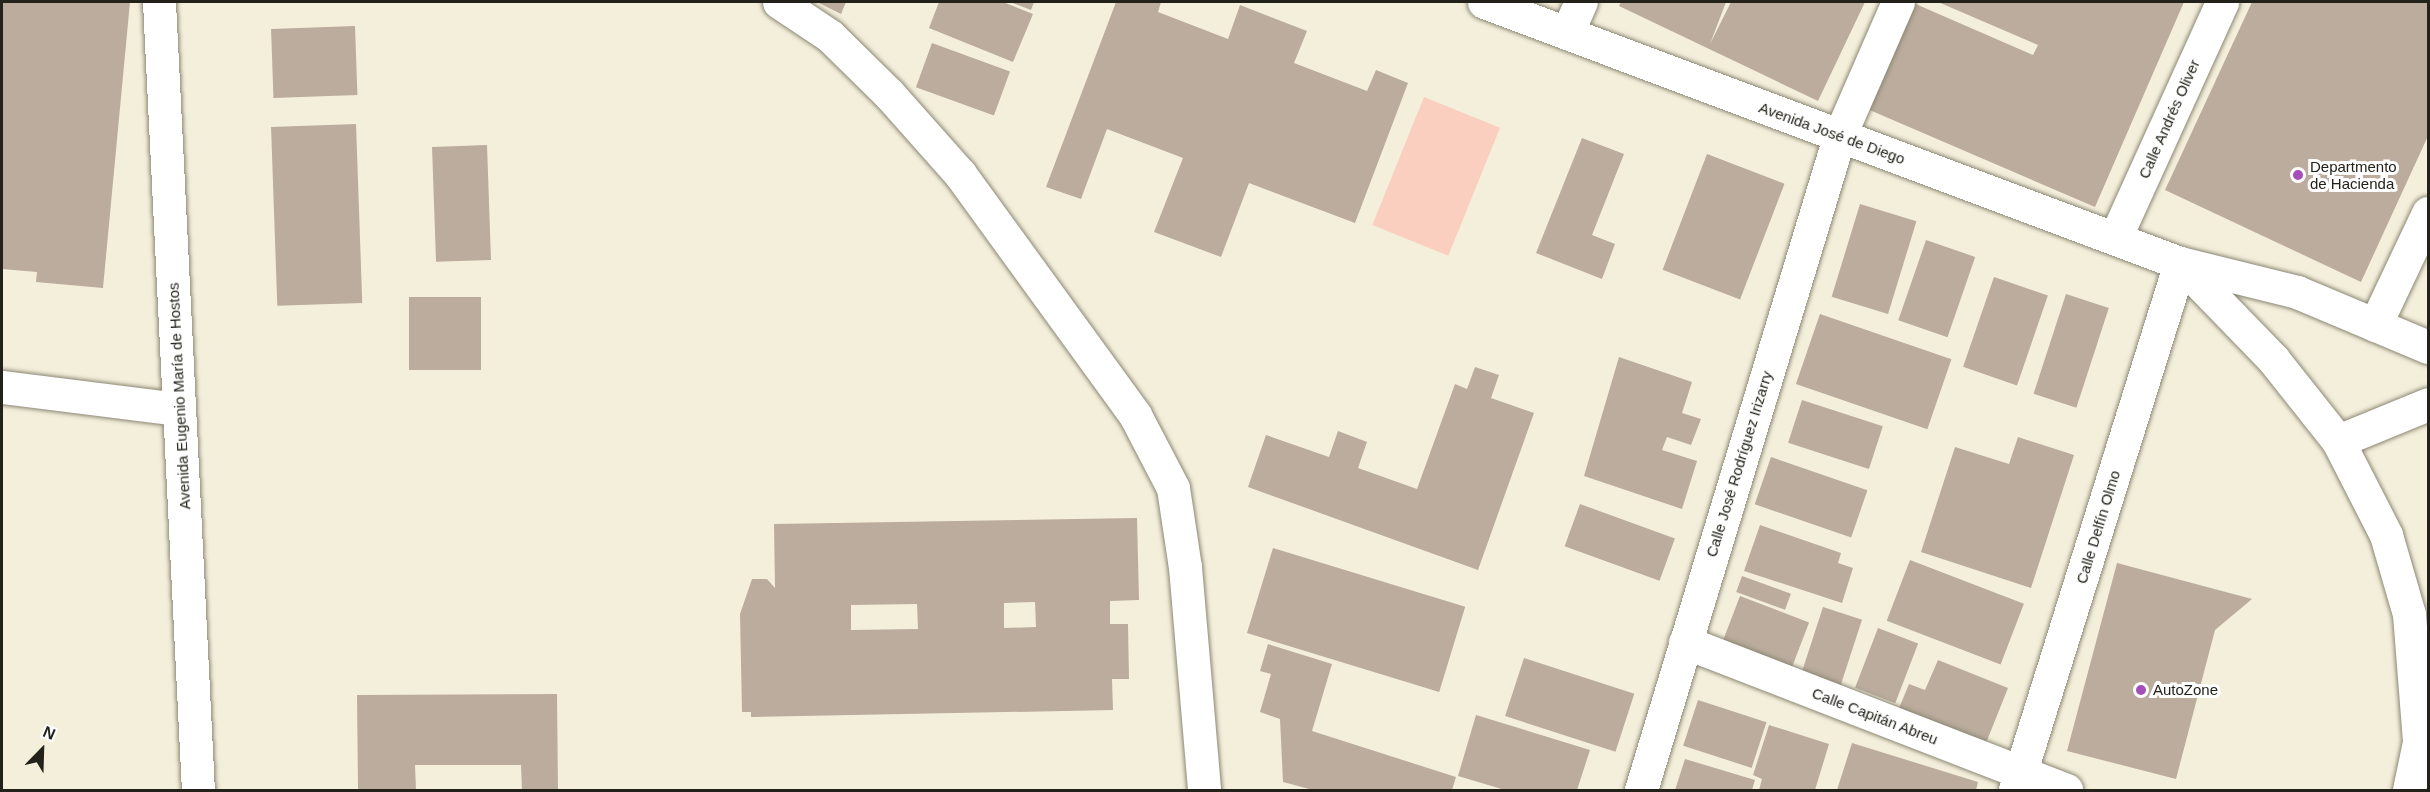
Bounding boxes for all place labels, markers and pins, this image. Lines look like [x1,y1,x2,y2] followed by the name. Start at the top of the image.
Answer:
[2310,157,2397,192] place label: Departmento de Hacienda
[2291,168,2305,182] marker: Departmento de Hacienda
[2153,681,2218,699] place label: AutoZone
[2134,683,2148,697] marker: AutoZone

